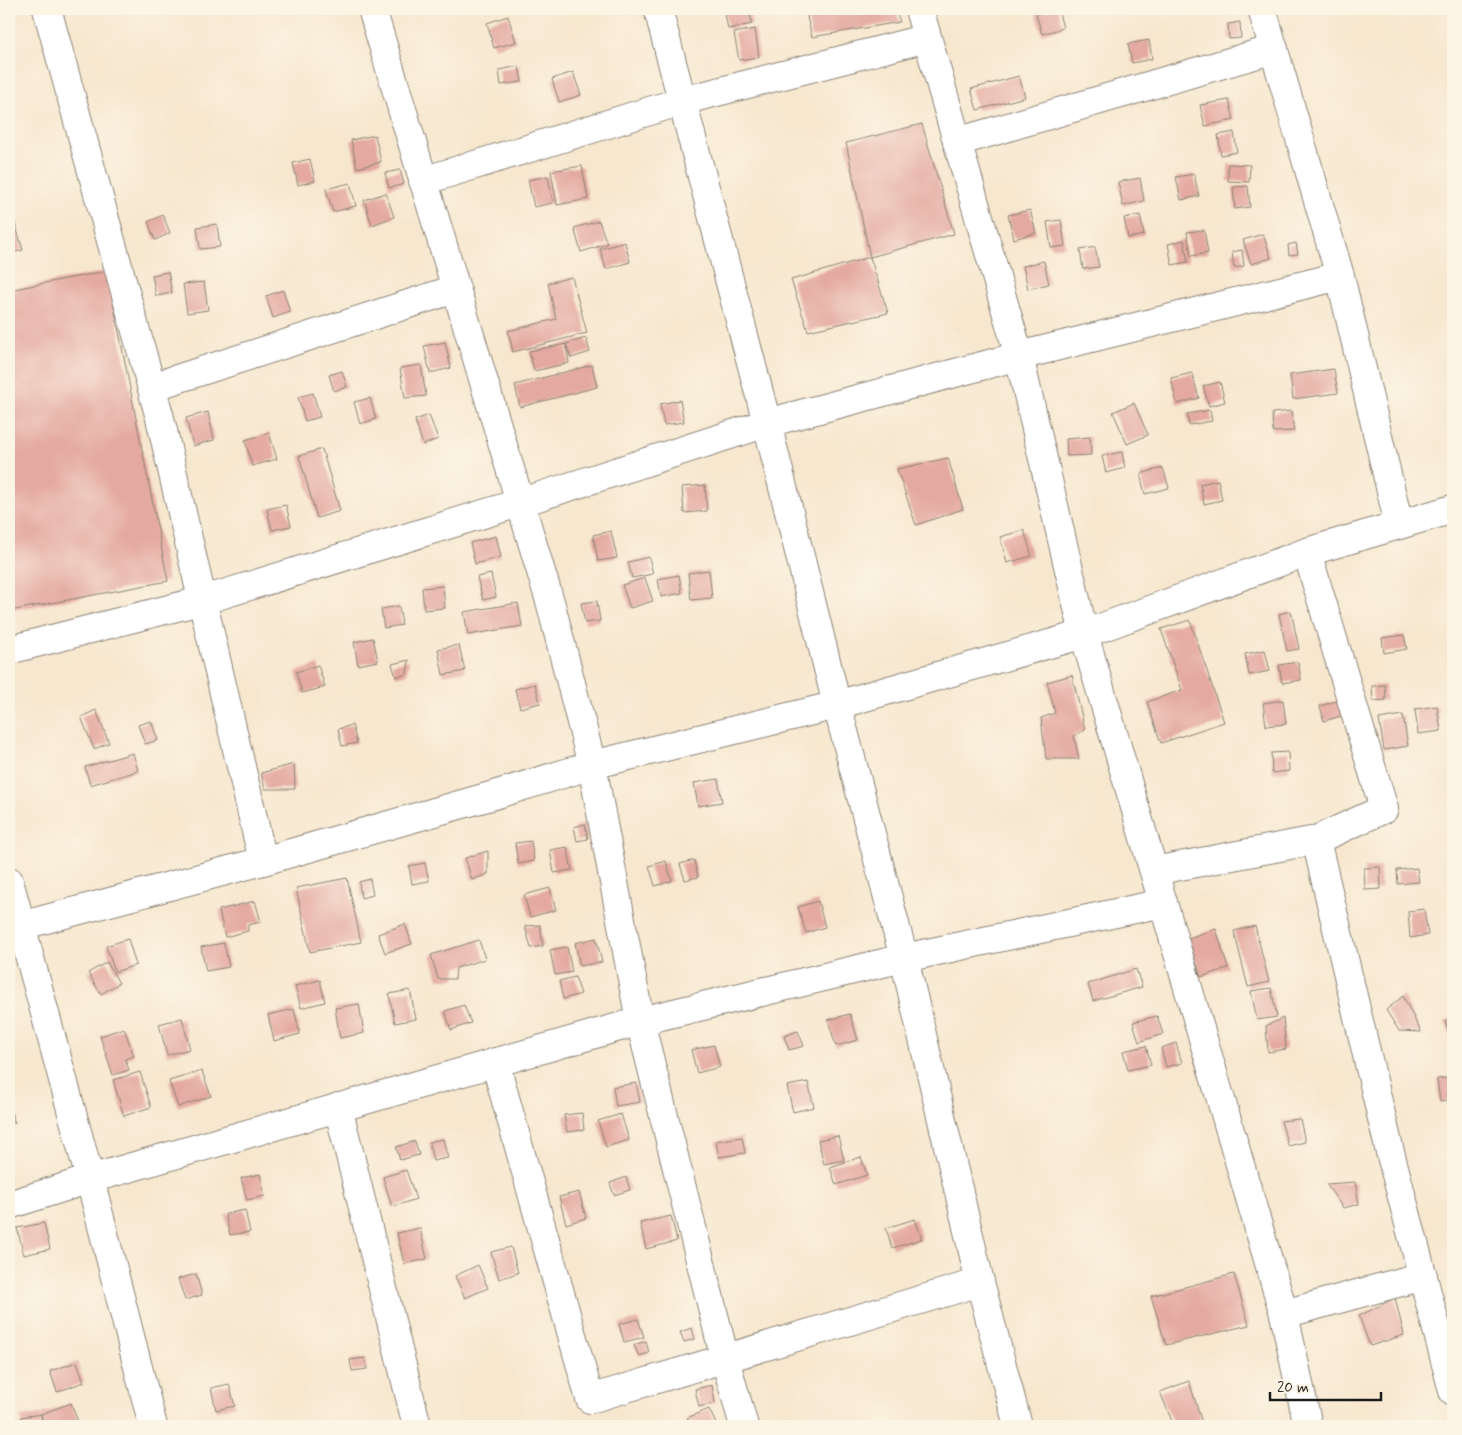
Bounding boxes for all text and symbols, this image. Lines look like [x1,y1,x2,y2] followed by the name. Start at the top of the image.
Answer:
[1270,1370,1381,1402] scale bar
[1277,1378,1309,1398] text: 20 m

